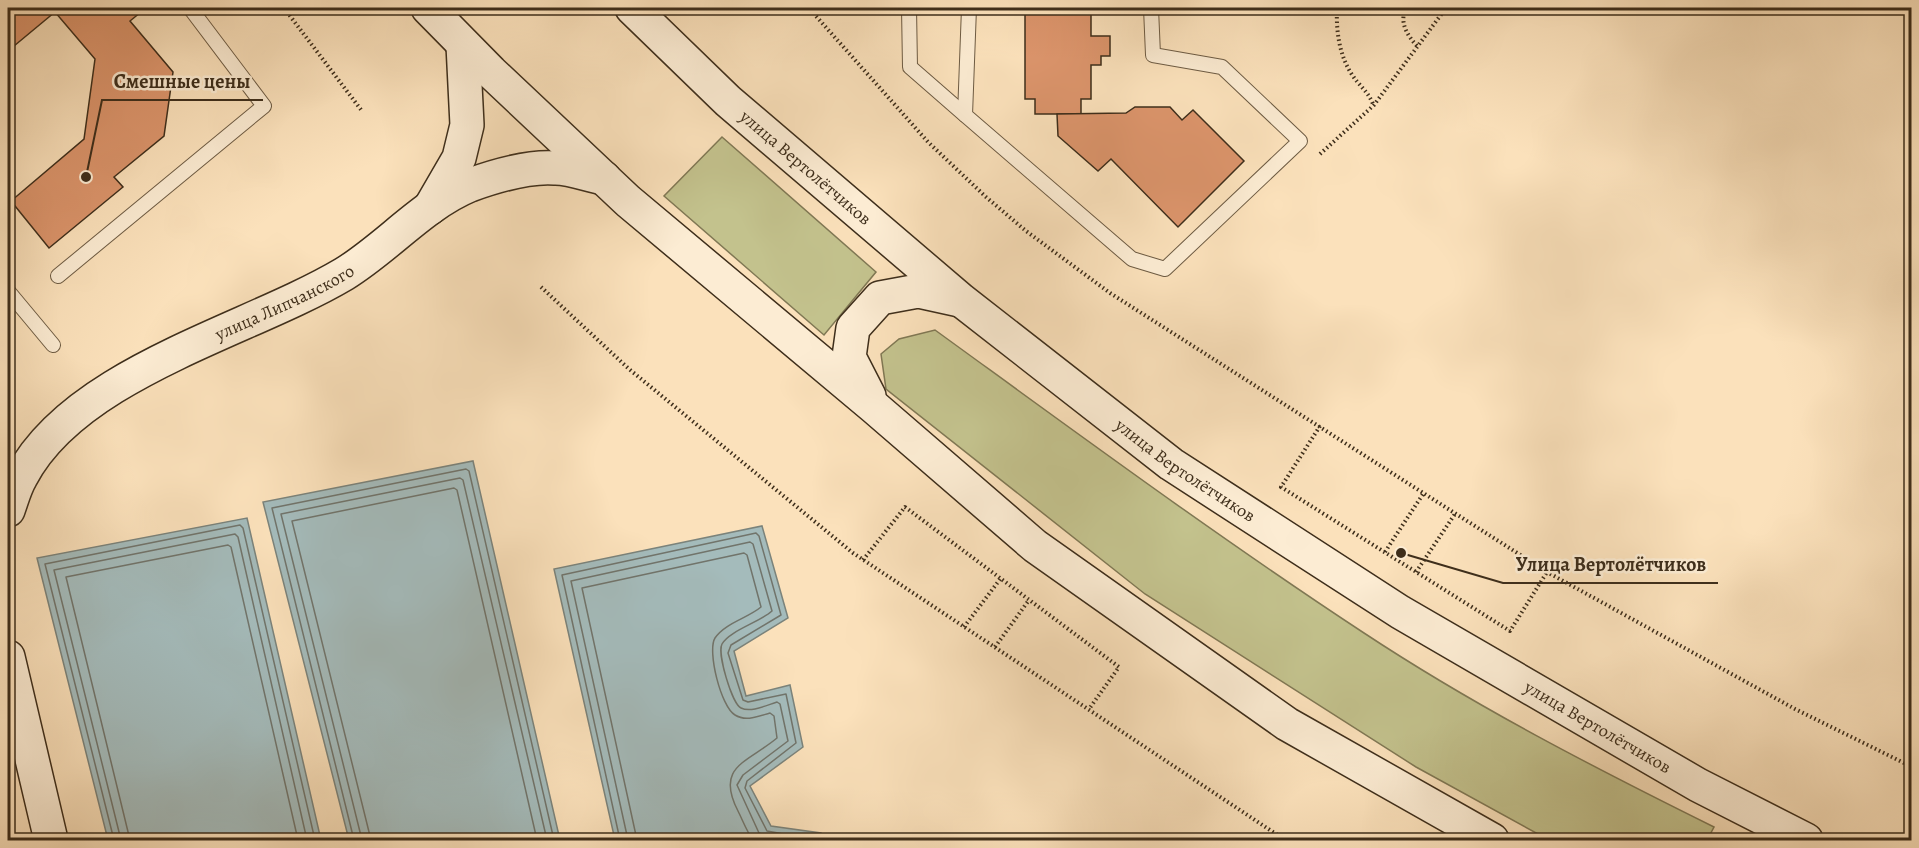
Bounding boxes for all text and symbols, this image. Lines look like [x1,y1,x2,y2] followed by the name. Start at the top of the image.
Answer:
[102,62,263,100] callout: Смешные цены
[114,68,250,95] text: Смешные цены
[734,104,877,230] street label: улица Вертолётчиков
[210,259,359,346] street label: улица Липчанского
[1110,412,1260,528] street label: улица Вертолётчиков
[1503,545,1718,583] callout: Улица Вертолётчиков
[1516,551,1706,578] text: Улица Вертолётчиков
[1519,674,1676,779] street label: улица Вертолётчиков

